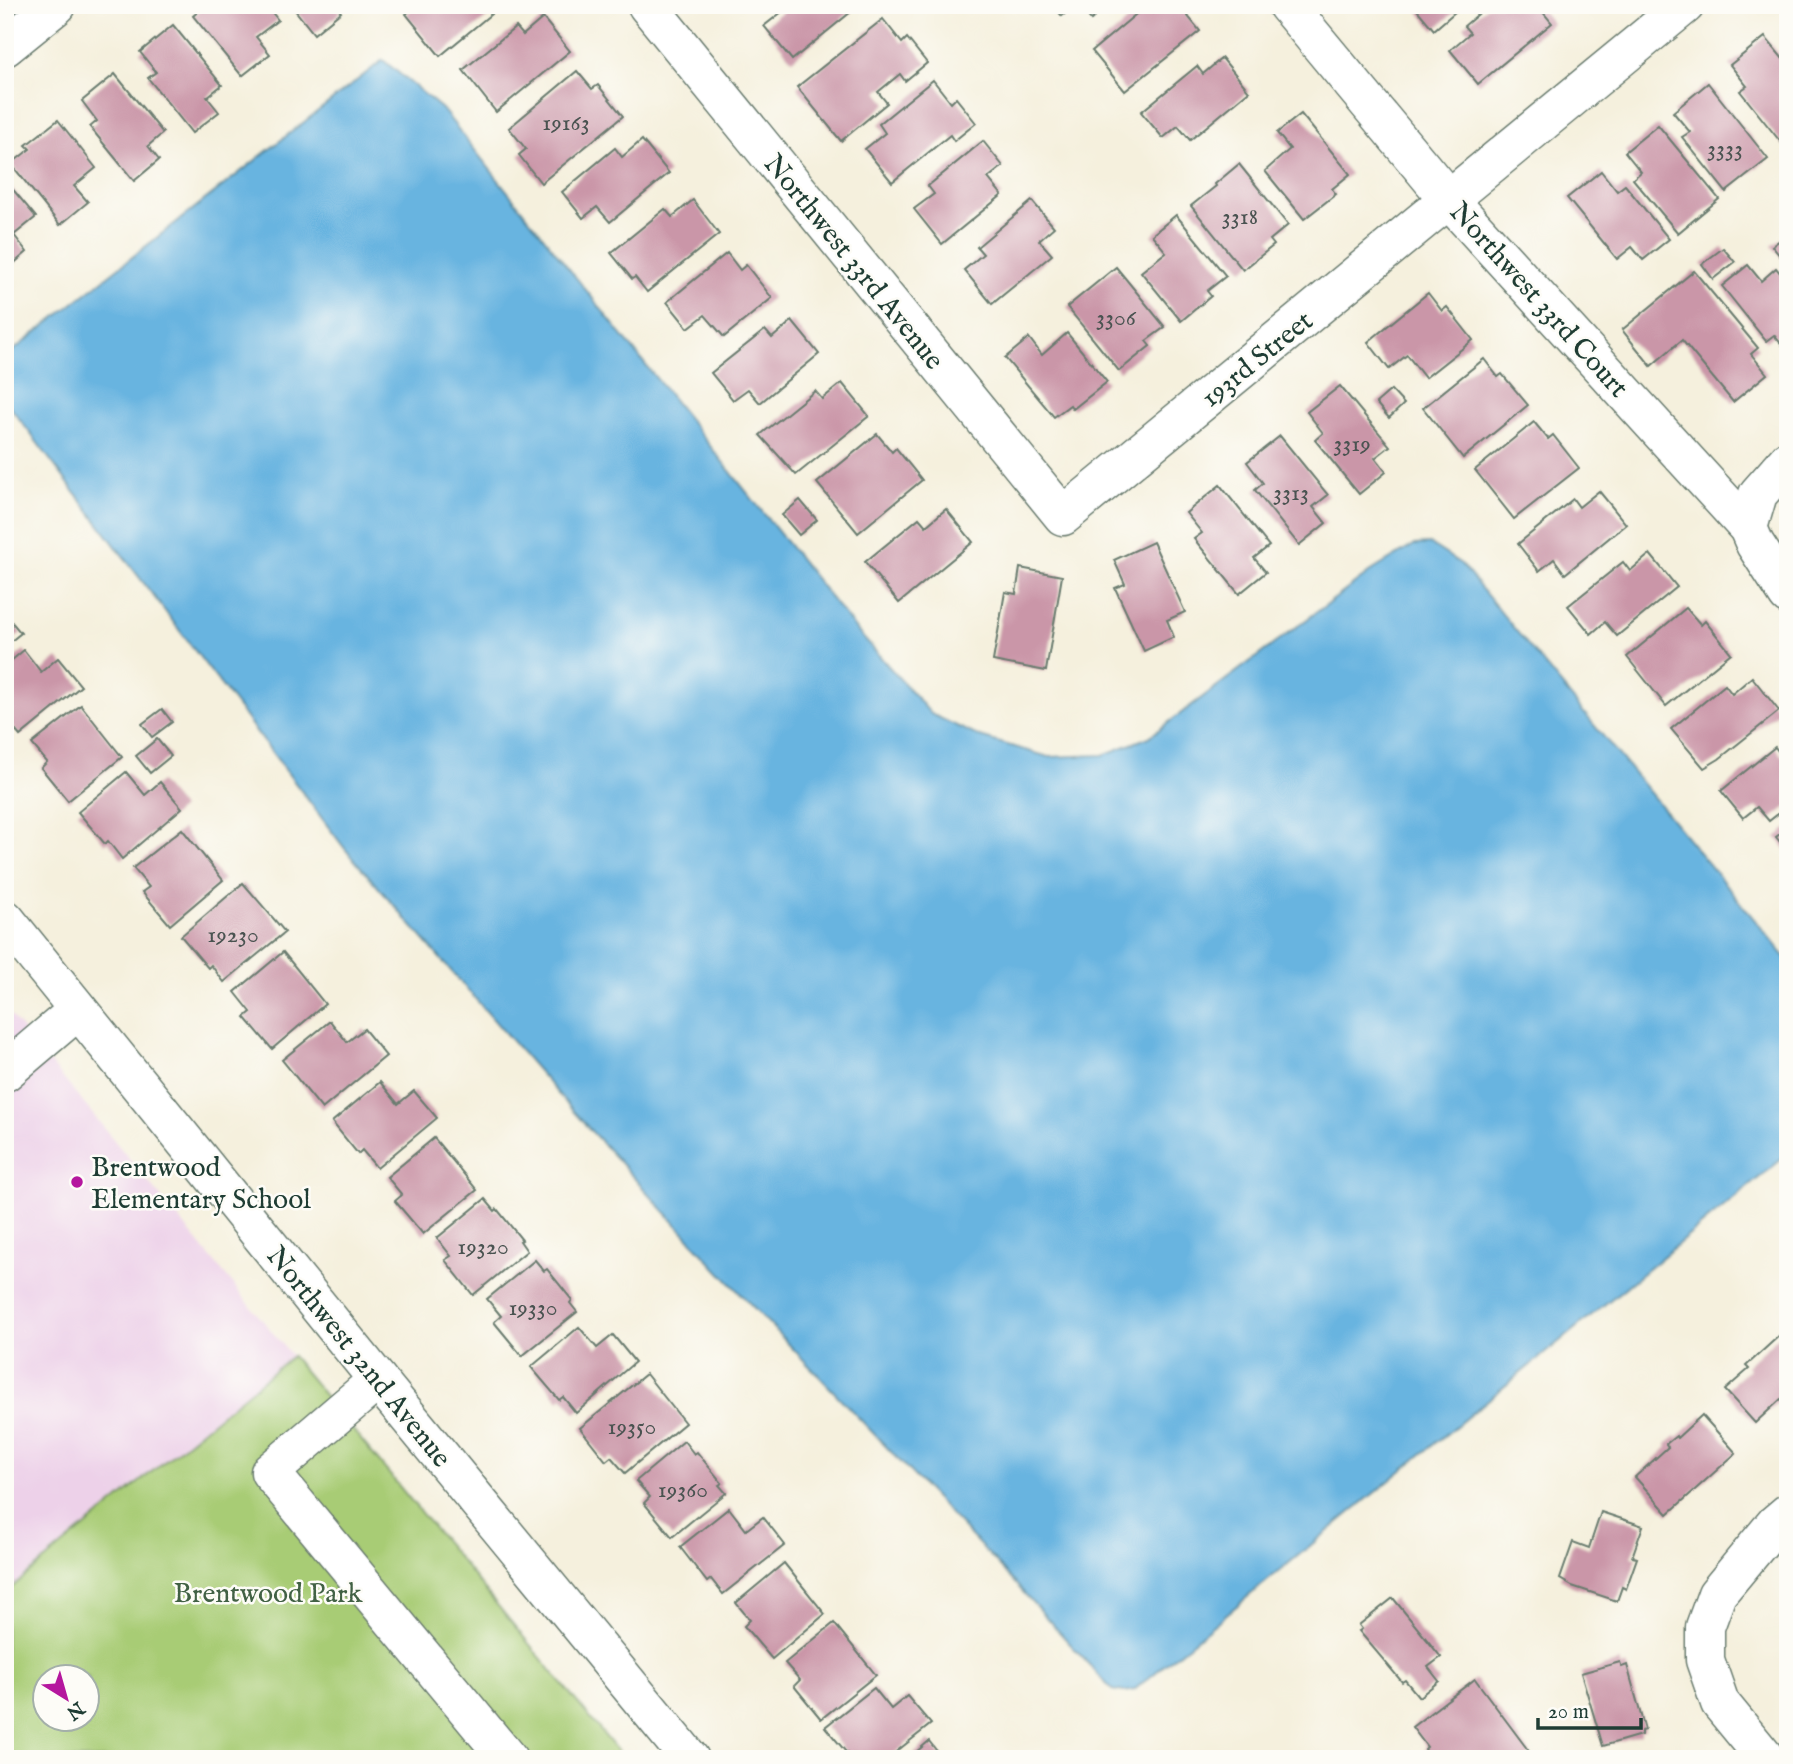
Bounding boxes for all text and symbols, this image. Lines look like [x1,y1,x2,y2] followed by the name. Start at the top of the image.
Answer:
[542,108,590,139] house number: 19163
[1707,134,1743,165] house number: 3333
[755,148,951,378] street label: Northwest 33rd Avenue
[1441,196,1635,406] street label: Northwest 33rd Court
[1222,202,1258,233] house number: 3318
[1096,303,1137,334] house number: 3306
[1194,304,1321,416] street label: 193rd Street
[1333,429,1371,460] house number: 3319
[1273,478,1309,509] house number: 3313
[207,920,259,951] house number: 19230
[91,1151,311,1218] place label: Brentwood Elementary School
[69,1174,85,1190] marker: Brentwood Elementary School
[457,1232,509,1263] house number: 19320
[258,1240,458,1475] street label: Northwest 32nd Avenue
[508,1293,558,1324] house number: 19330
[608,1412,656,1443] house number: 19350
[658,1475,708,1506] house number: 19360
[174,1577,363,1612] park label: Brentwood Park
[32,1662,102,1732] north arrow
[1538,1687,1641,1731] scale bar
[61,1695,90,1725] text: N
[1548,1699,1589,1726] text: 20 m

